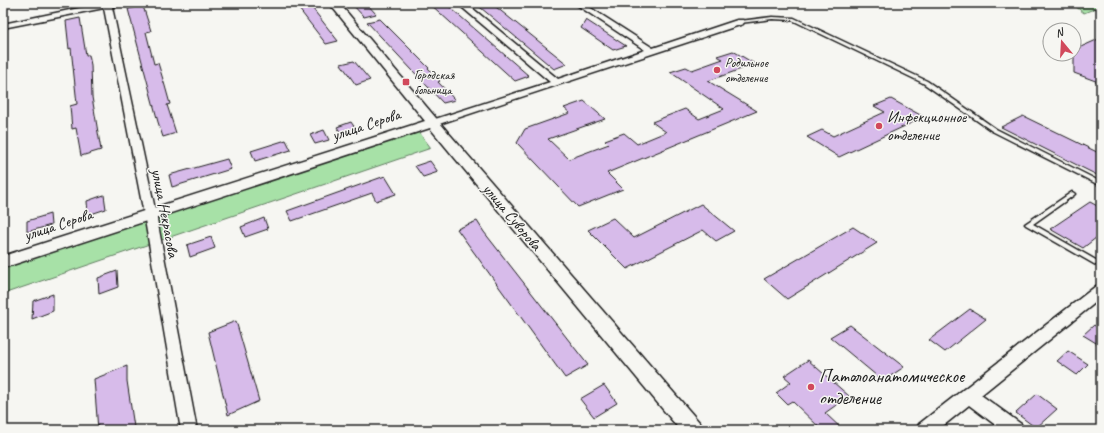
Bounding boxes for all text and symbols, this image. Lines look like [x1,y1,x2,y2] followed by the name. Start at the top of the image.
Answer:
[1042,22,1082,62] north arrow
[1054,24,1066,40] text: N
[725,55,769,86] place label: Родильное отделение
[712,65,722,75] marker: Родильное отделение
[414,67,456,98] place label: Городская больница
[401,77,411,87] marker: Городская больница
[328,104,404,146] street label: улица Серова
[887,107,968,145] place label: Инфекционное отделение
[874,121,884,131] marker: Инфекционное отделение
[146,166,184,260] street label: улица Некрасова
[477,179,547,255] street label: улица Суворова
[20,204,96,246] street label: улица Серова
[819,364,966,410] place label: Патолоанатомическое отделение
[806,382,816,392] marker: Патолоанатомическое отделение

